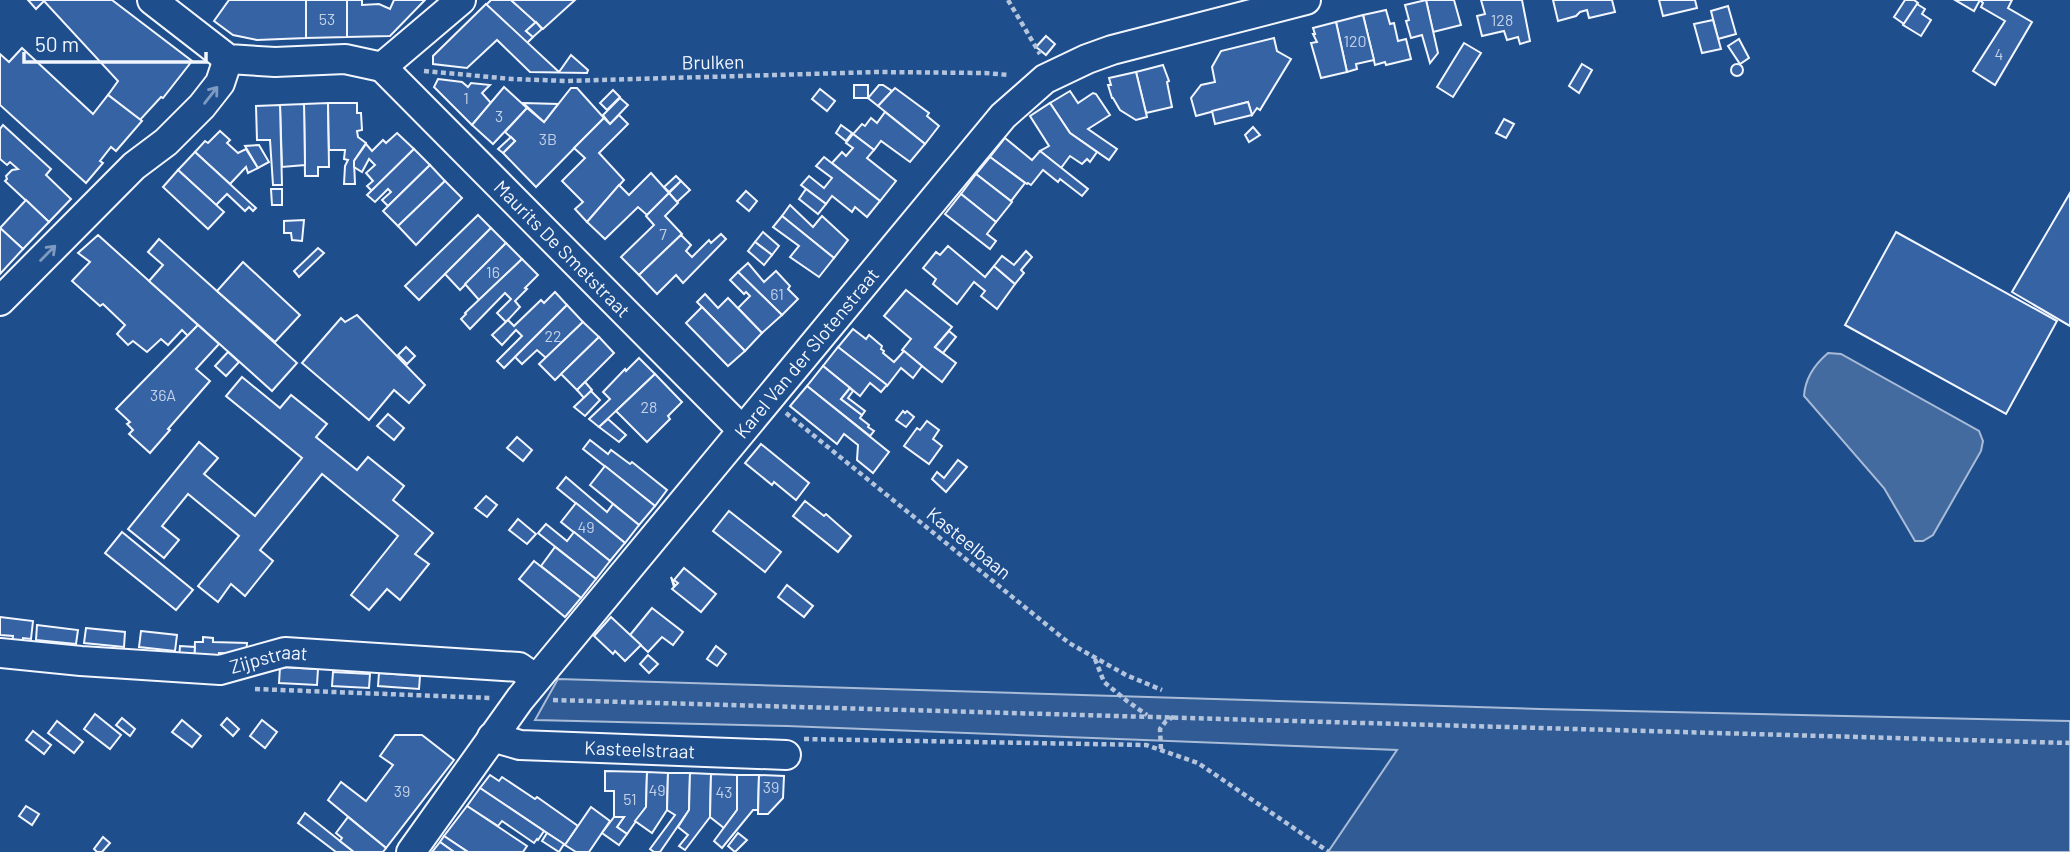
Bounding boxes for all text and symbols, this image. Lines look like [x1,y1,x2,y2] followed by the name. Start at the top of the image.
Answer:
[319,9,335,28] house number: 53
[1491,10,1513,29] house number: 128
[24,21,206,65] scale bar
[35,31,79,56] text: 50 m
[1343,31,1367,50] house number: 120
[1995,44,2003,63] house number: 4
[681,49,745,74] street label: Brulken
[203,86,218,104] one-way arrow
[463,88,469,107] house number: 1
[495,106,503,125] house number: 3
[539,129,557,148] house number: 3B
[490,175,635,322] street label: Maurits De Smetstraat
[659,224,667,243] house number: 7
[39,244,56,261] one-way arrow
[486,262,500,281] house number: 16
[729,263,883,442] street label: Karel Van der Slotenstraat
[770,284,784,303] house number: 61
[544,326,562,345] house number: 22
[150,385,176,404] house number: 36A
[641,397,657,416] house number: 28
[923,502,1016,584] street label: Kasteelbaan
[577,517,595,536] house number: 49
[227,640,308,678] street label: Zijpstraat
[584,735,696,763] street label: Kasteelstraat
[763,777,779,796] house number: 39
[648,780,666,799] house number: 49
[394,781,410,800] house number: 39
[715,782,733,801] house number: 43
[623,789,637,808] house number: 51

